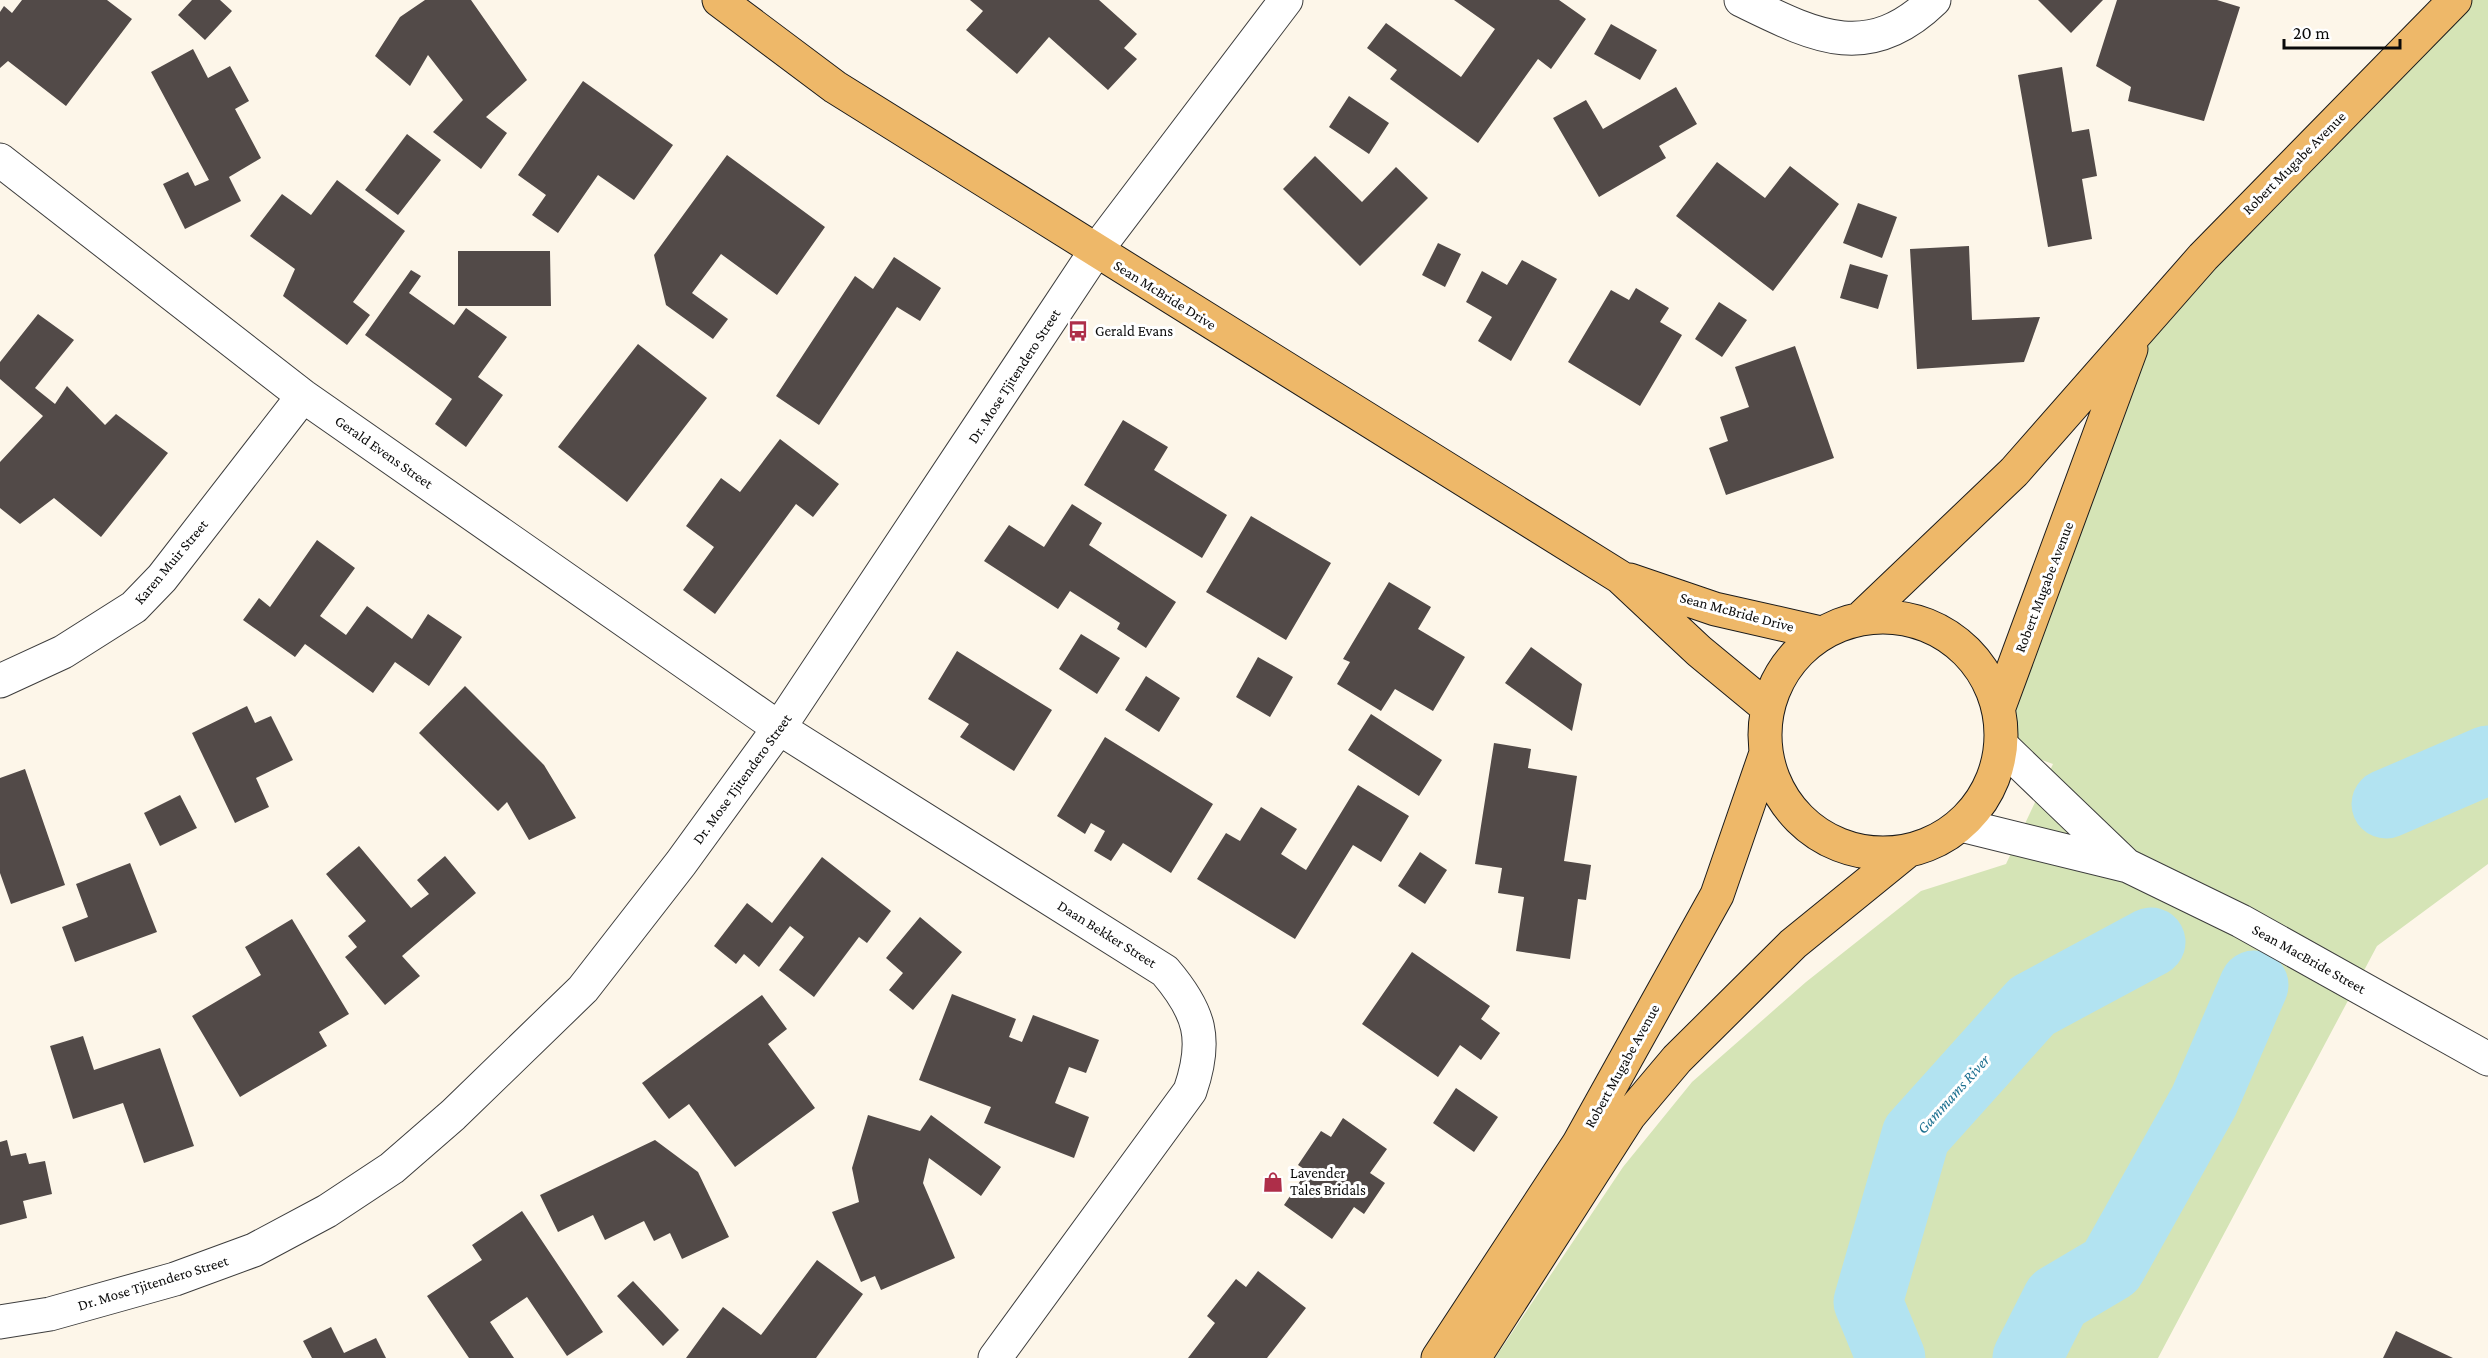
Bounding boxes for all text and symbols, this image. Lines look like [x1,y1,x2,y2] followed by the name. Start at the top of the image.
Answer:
[2284,12,2400,50] scale bar
[2293,23,2330,43] text: 20 m
[2239,108,2350,218] street label: Robert Mugabe Avenue
[1111,257,1219,333] street label: Sean McBride Drive
[965,305,1065,447] street label: Dr. Mose Tjitendero Street
[1066,319,1090,343] bus stop icon: Gerald Evans
[1095,323,1173,339] place label: Gerald Evans
[332,412,437,492] street label: Gerald Evens Street
[131,516,212,608] street label: Karen Muir Street
[2012,519,2077,655] street label: Robert Mugabe Avenue
[1678,589,1796,635] street label: Sean McBride Drive
[690,710,796,848] street label: Dr. Mose Tjitendero Street
[1055,897,1160,971] street label: Daan Bekker Street
[2250,921,2369,997] street label: Sean MacBride Street
[1581,1001,1664,1131] street label: Robert Mugabe Avenue
[1913,1051,1993,1137] water label: Gammams River
[1290,1165,1366,1198] place label: Lavender Tales Bridals
[1261,1170,1285,1194] shop icon: Lavender Tales Bridals
[76,1252,231,1314] street label: Dr. Mose Tjitendero Street

